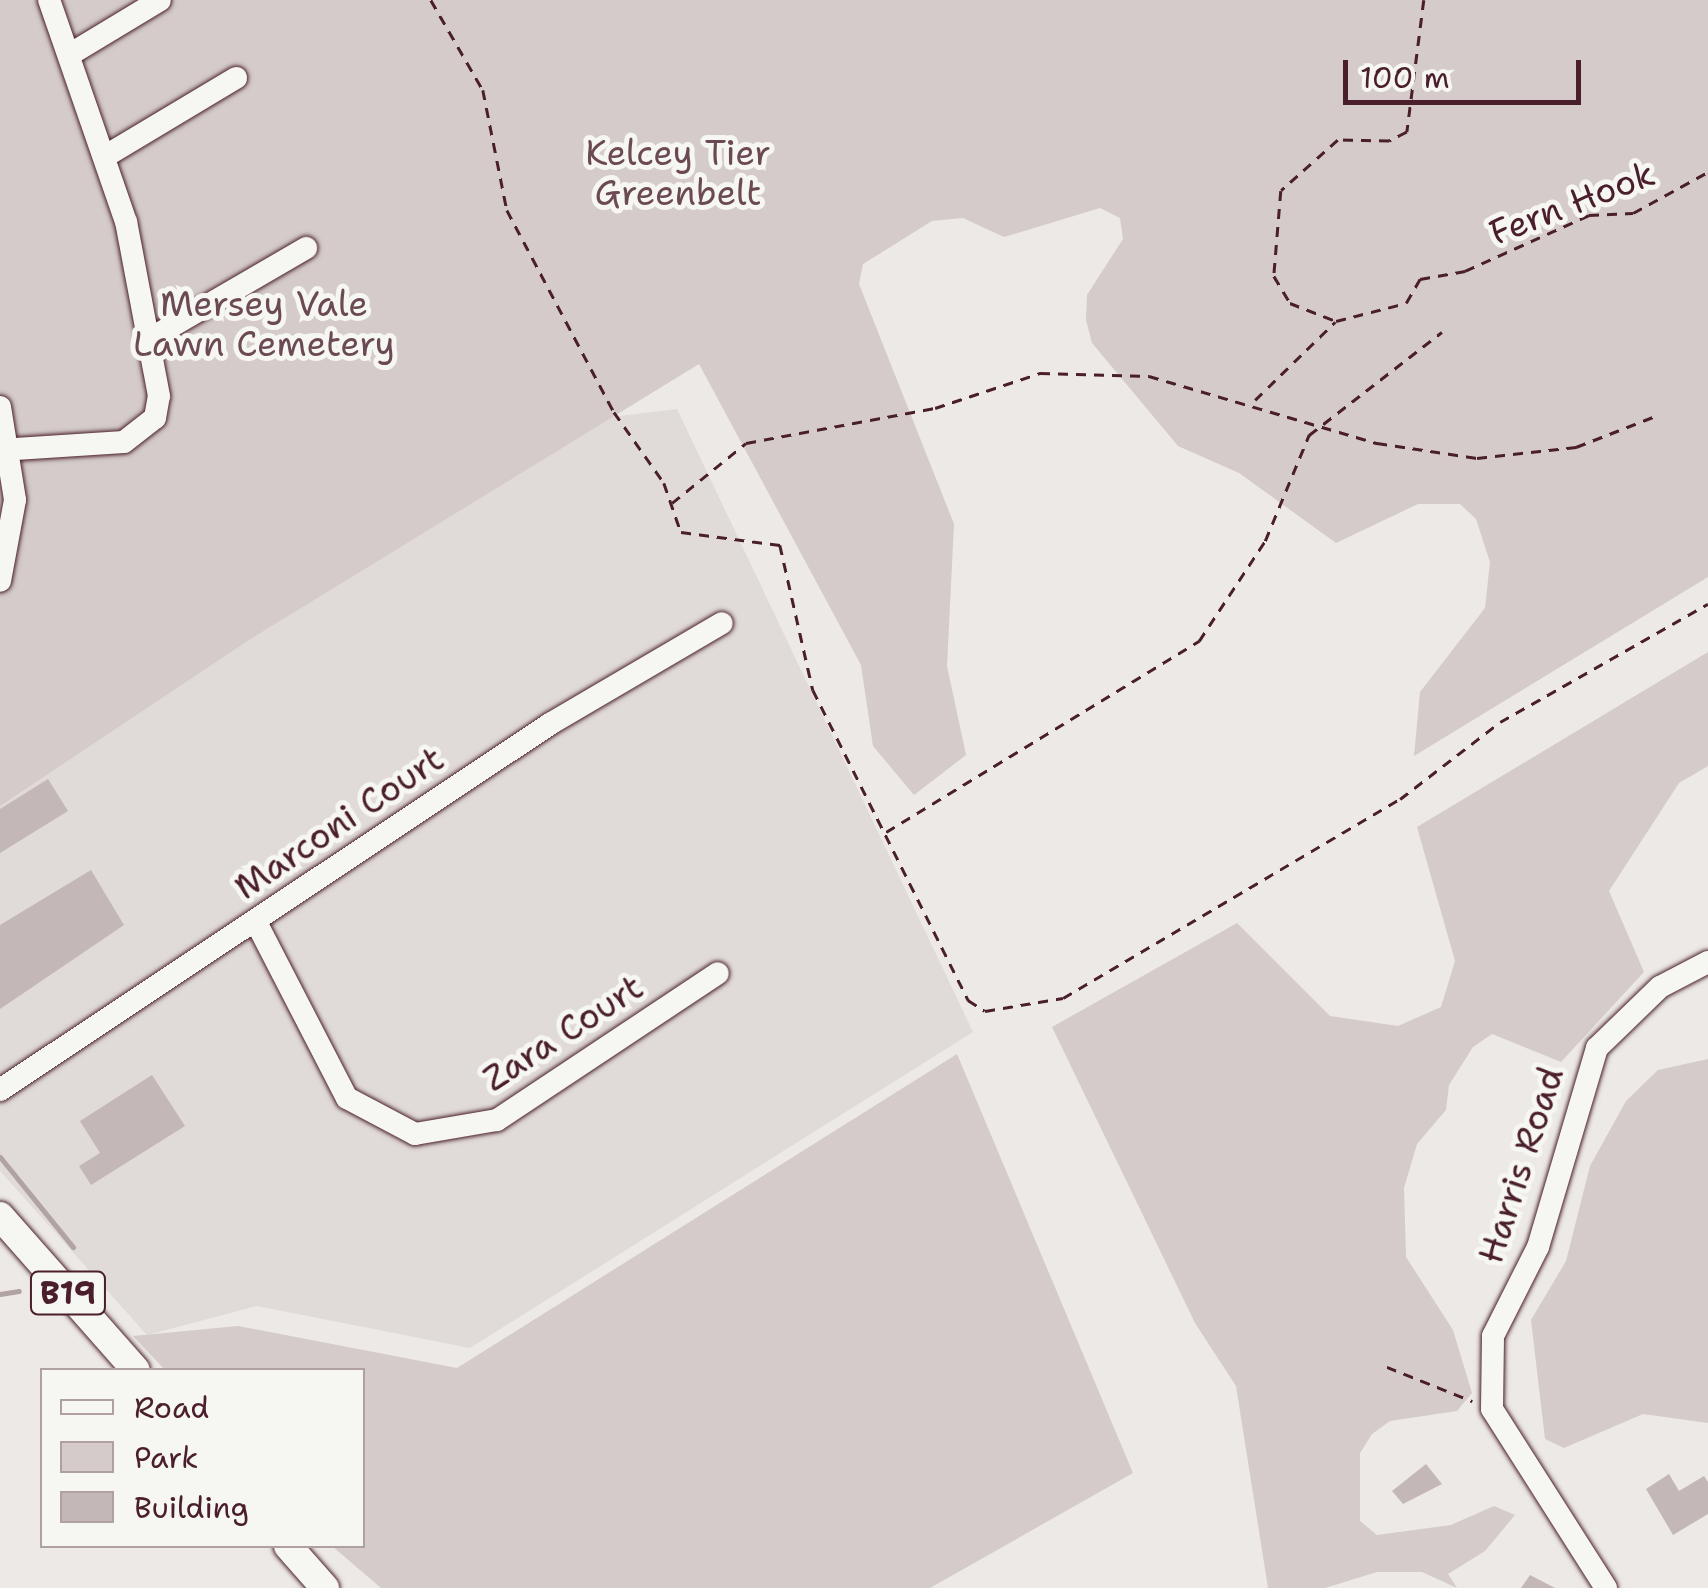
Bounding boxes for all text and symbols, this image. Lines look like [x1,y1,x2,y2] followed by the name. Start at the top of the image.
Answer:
[1348,40,1586,102] scale bar
[1360,57,1450,98] text: 100 m
[585,132,771,214] park label: Kelcey Tier Greenbelt
[1484,152,1660,254] street label: Fern Hook
[133,283,395,365] park label: Mersey Vale Lawn Cemetery
[227,738,451,908] street label: Marconi Court
[475,966,651,1100] street label: Zara Court
[1470,1062,1572,1268] street label: Harris Road
[28,1266,108,1320] road number: B19
[40,1368,365,1548] legend
[134,1387,209,1428] text: Road
[134,1437,198,1478] text: Park
[134,1487,249,1528] text: Building

